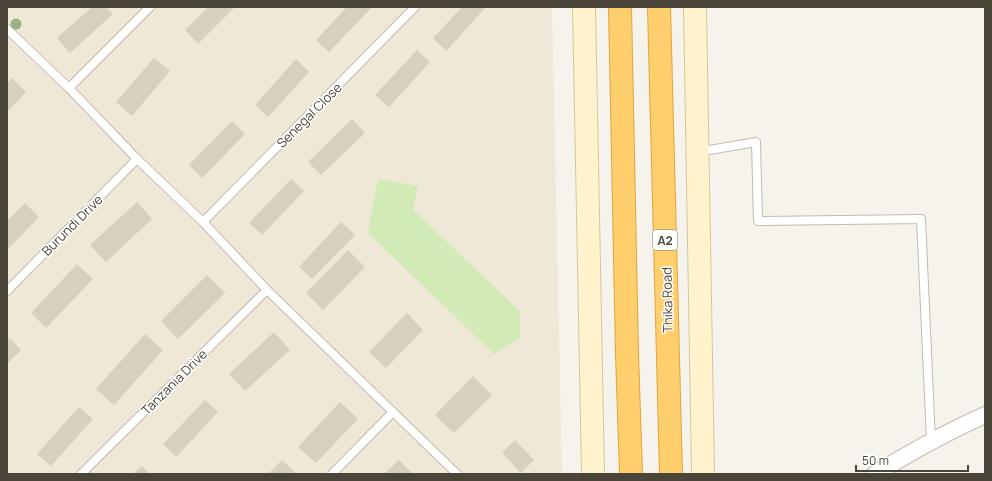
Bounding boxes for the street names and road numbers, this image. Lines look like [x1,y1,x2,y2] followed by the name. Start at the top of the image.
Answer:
[272,78,346,152] street label: Senegal Close
[38,190,107,259] street label: Burundi Drive
[653,230,677,250] road number: A2
[657,267,677,333] street label: Thika Road
[137,345,211,419] street label: Tanzania Drive

